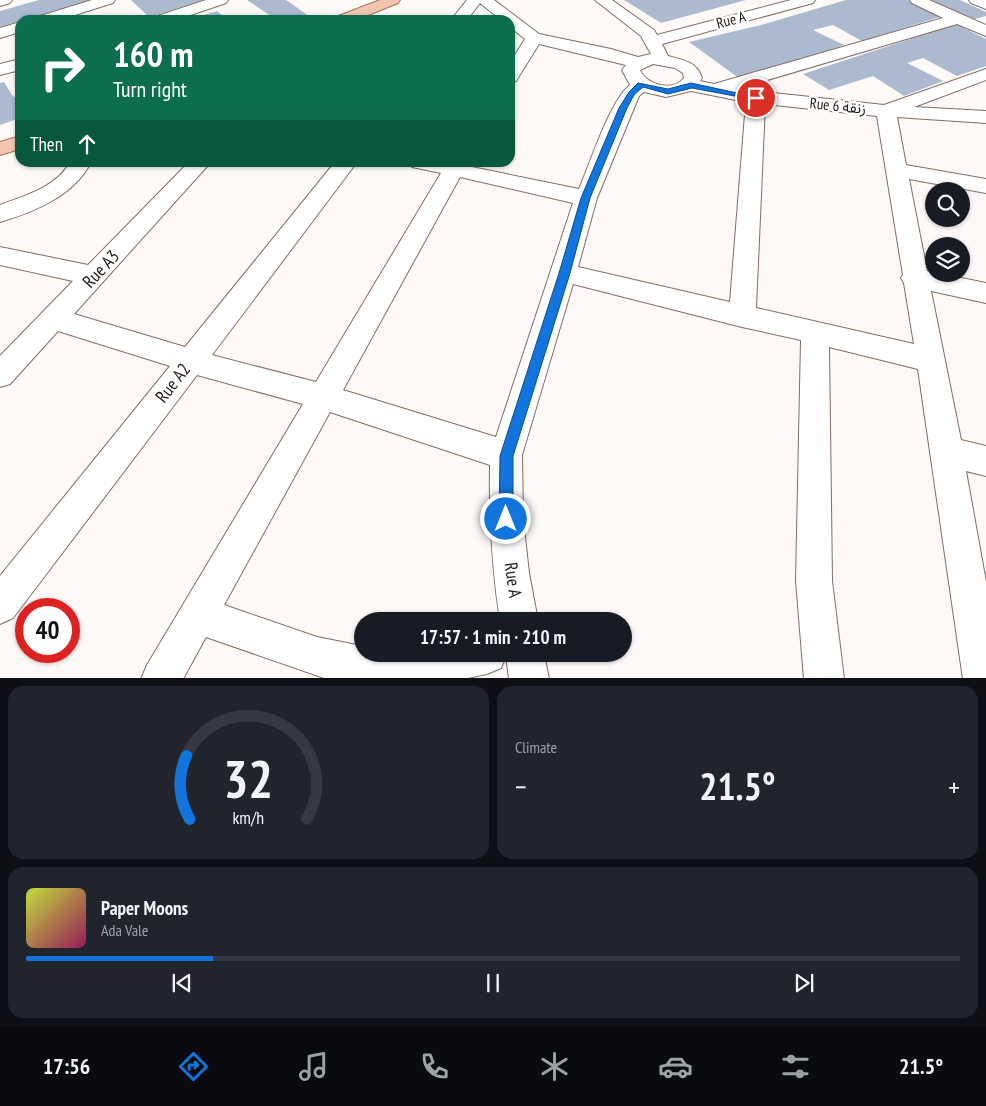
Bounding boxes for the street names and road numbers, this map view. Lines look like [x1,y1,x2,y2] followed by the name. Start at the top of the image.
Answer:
[714,6,749,33] street label: Rue A
[809,93,867,118] street label: Rue 6 زنقة
[77,245,124,293] street label: Rue A3
[150,358,195,407] street label: Rue A2
[500,561,527,600] street label: Rue A

